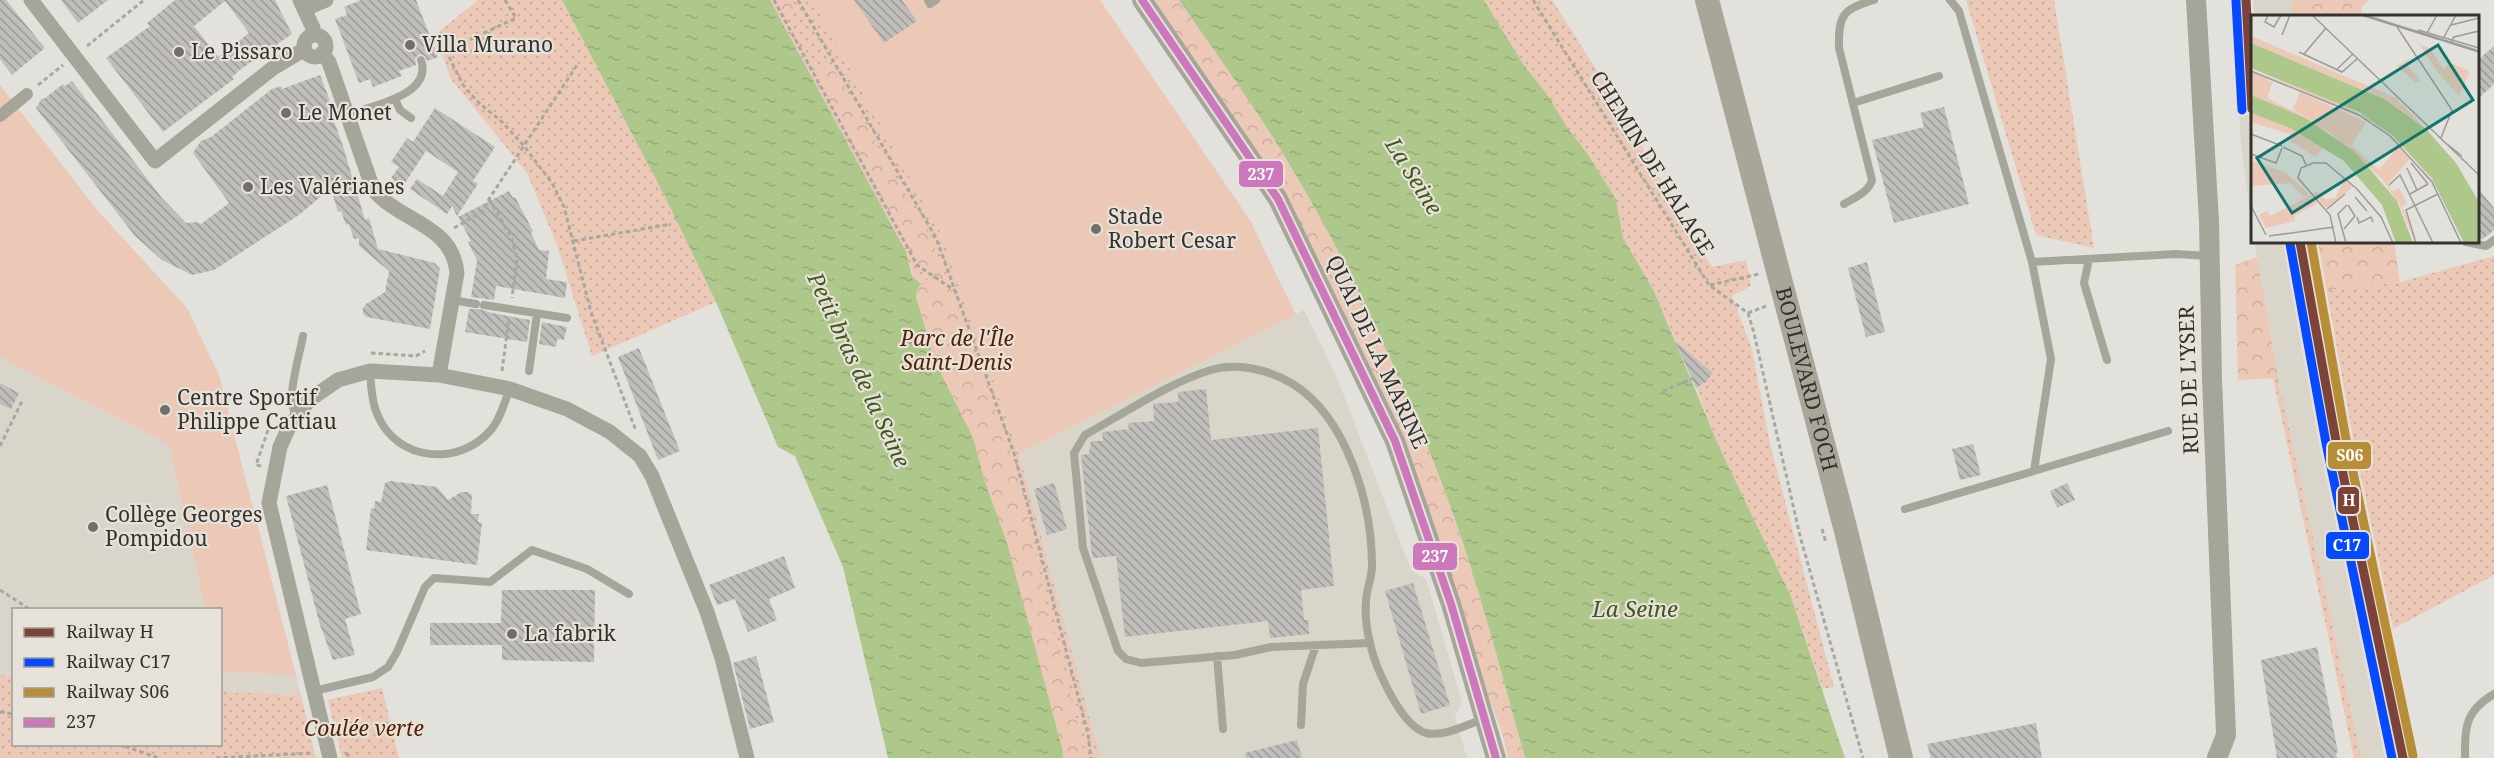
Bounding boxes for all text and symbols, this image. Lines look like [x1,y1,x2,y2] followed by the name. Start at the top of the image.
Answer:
[2251,15,2479,243] inset map
[422,30,553,58] place label: Villa Murano
[191,37,293,65] place label: Le Pissaro
[403,38,417,52] marker: Villa Murano
[172,45,186,59] marker: Le Pissaro
[1585,65,1721,260] street label: CHEMIN DE HALAGE
[298,98,392,126] place label: Le Monet
[279,106,293,120] marker: Le Monet
[1379,130,1450,220] water label: La Seine
[1238,160,1284,188] line badge: 237
[1247,163,1275,185] text: 237
[260,172,404,200] place label: Les Valérianes
[241,180,255,194] marker: Les Valérianes
[1108,202,1236,254] place label: Stade Robert Cesar
[1089,222,1103,236] marker: Stade Robert Cesar
[1321,250,1435,453] street label: QUAI DE LA MARINE
[801,266,918,472] water label: Petit bras de la Seine
[1770,284,1845,474] street label: BOULEVARD FOCH
[2171,305,2205,455] street label: RUE DE L'YSER
[899,324,1014,376] park label: Parc de l'Île Saint-Denis
[177,383,337,435] place label: Centre Sportif Philippe Cattiau
[158,403,172,417] marker: Centre Sportif Philippe Cattiau
[2327,441,2372,470] line badge: S06
[2336,444,2364,466] text: S06
[2337,486,2360,515] line badge: H
[2342,489,2356,511] text: H
[105,500,263,552] place label: Collège Georges Pompidou
[86,520,100,534] marker: Collège Georges Pompidou
[2325,531,2370,560] line badge: C17
[2333,534,2361,556] text: C17
[1412,542,1458,571] line badge: 237
[1421,545,1449,567] text: 237
[1591,593,1678,623] water label: La Seine
[12,608,222,746] legend
[66,619,154,643] text: Railway H
[524,619,616,647] place label: La fabrik
[505,627,519,641] marker: La fabrik
[66,649,171,673] text: Railway C17
[66,679,169,703] text: Railway S06
[66,709,96,733] text: 237
[304,714,424,742] park label: Coulée verte

